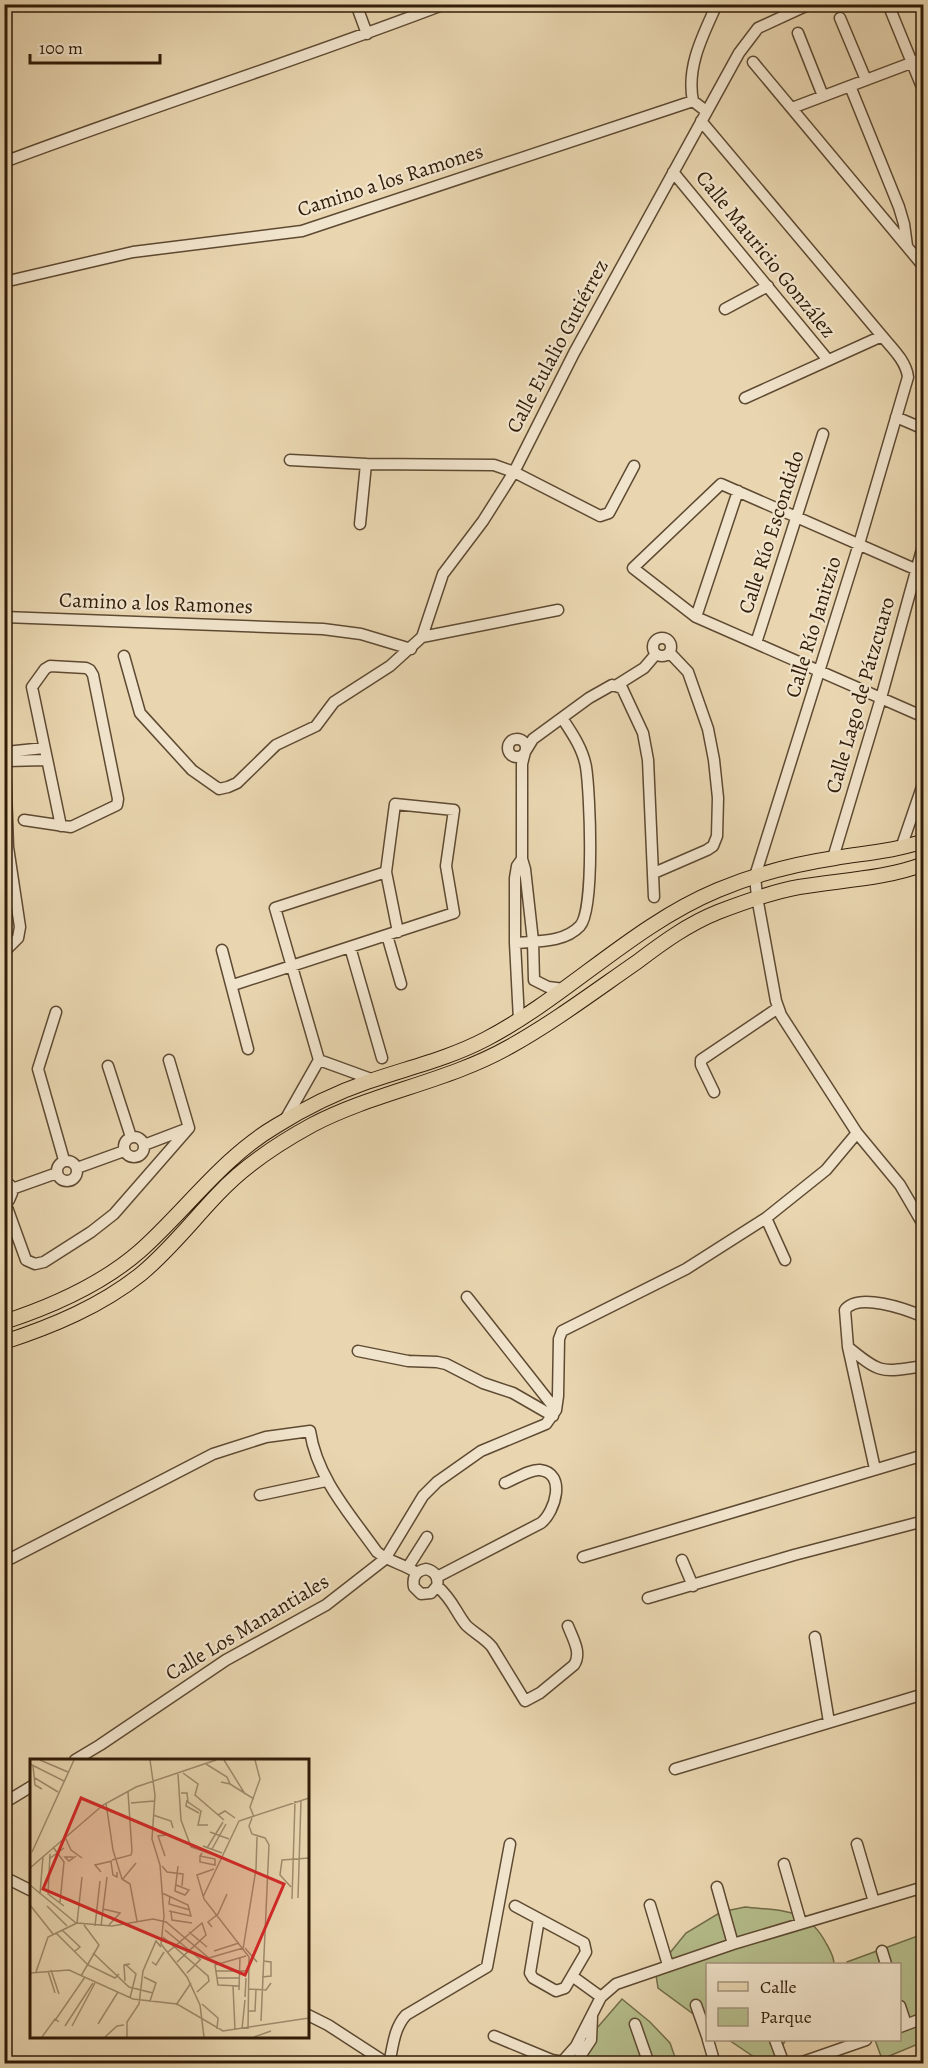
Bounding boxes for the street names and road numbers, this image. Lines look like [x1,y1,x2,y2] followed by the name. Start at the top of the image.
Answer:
[293,137,487,223] street label: Camino a los Ramones
[690,164,842,344] street label: Calle Mauricio González
[499,254,615,438] street label: Calle Eulalio Gutiérrez
[731,447,811,617] street label: Calle Río Escondido
[778,553,848,701] street label: Calle Río Janitzio
[59,586,253,620] street label: Camino a los Ramones
[819,594,901,796] street label: Calle Lago de Pátzcuaro
[160,1567,334,1687] street label: Calle Los Manantiales

